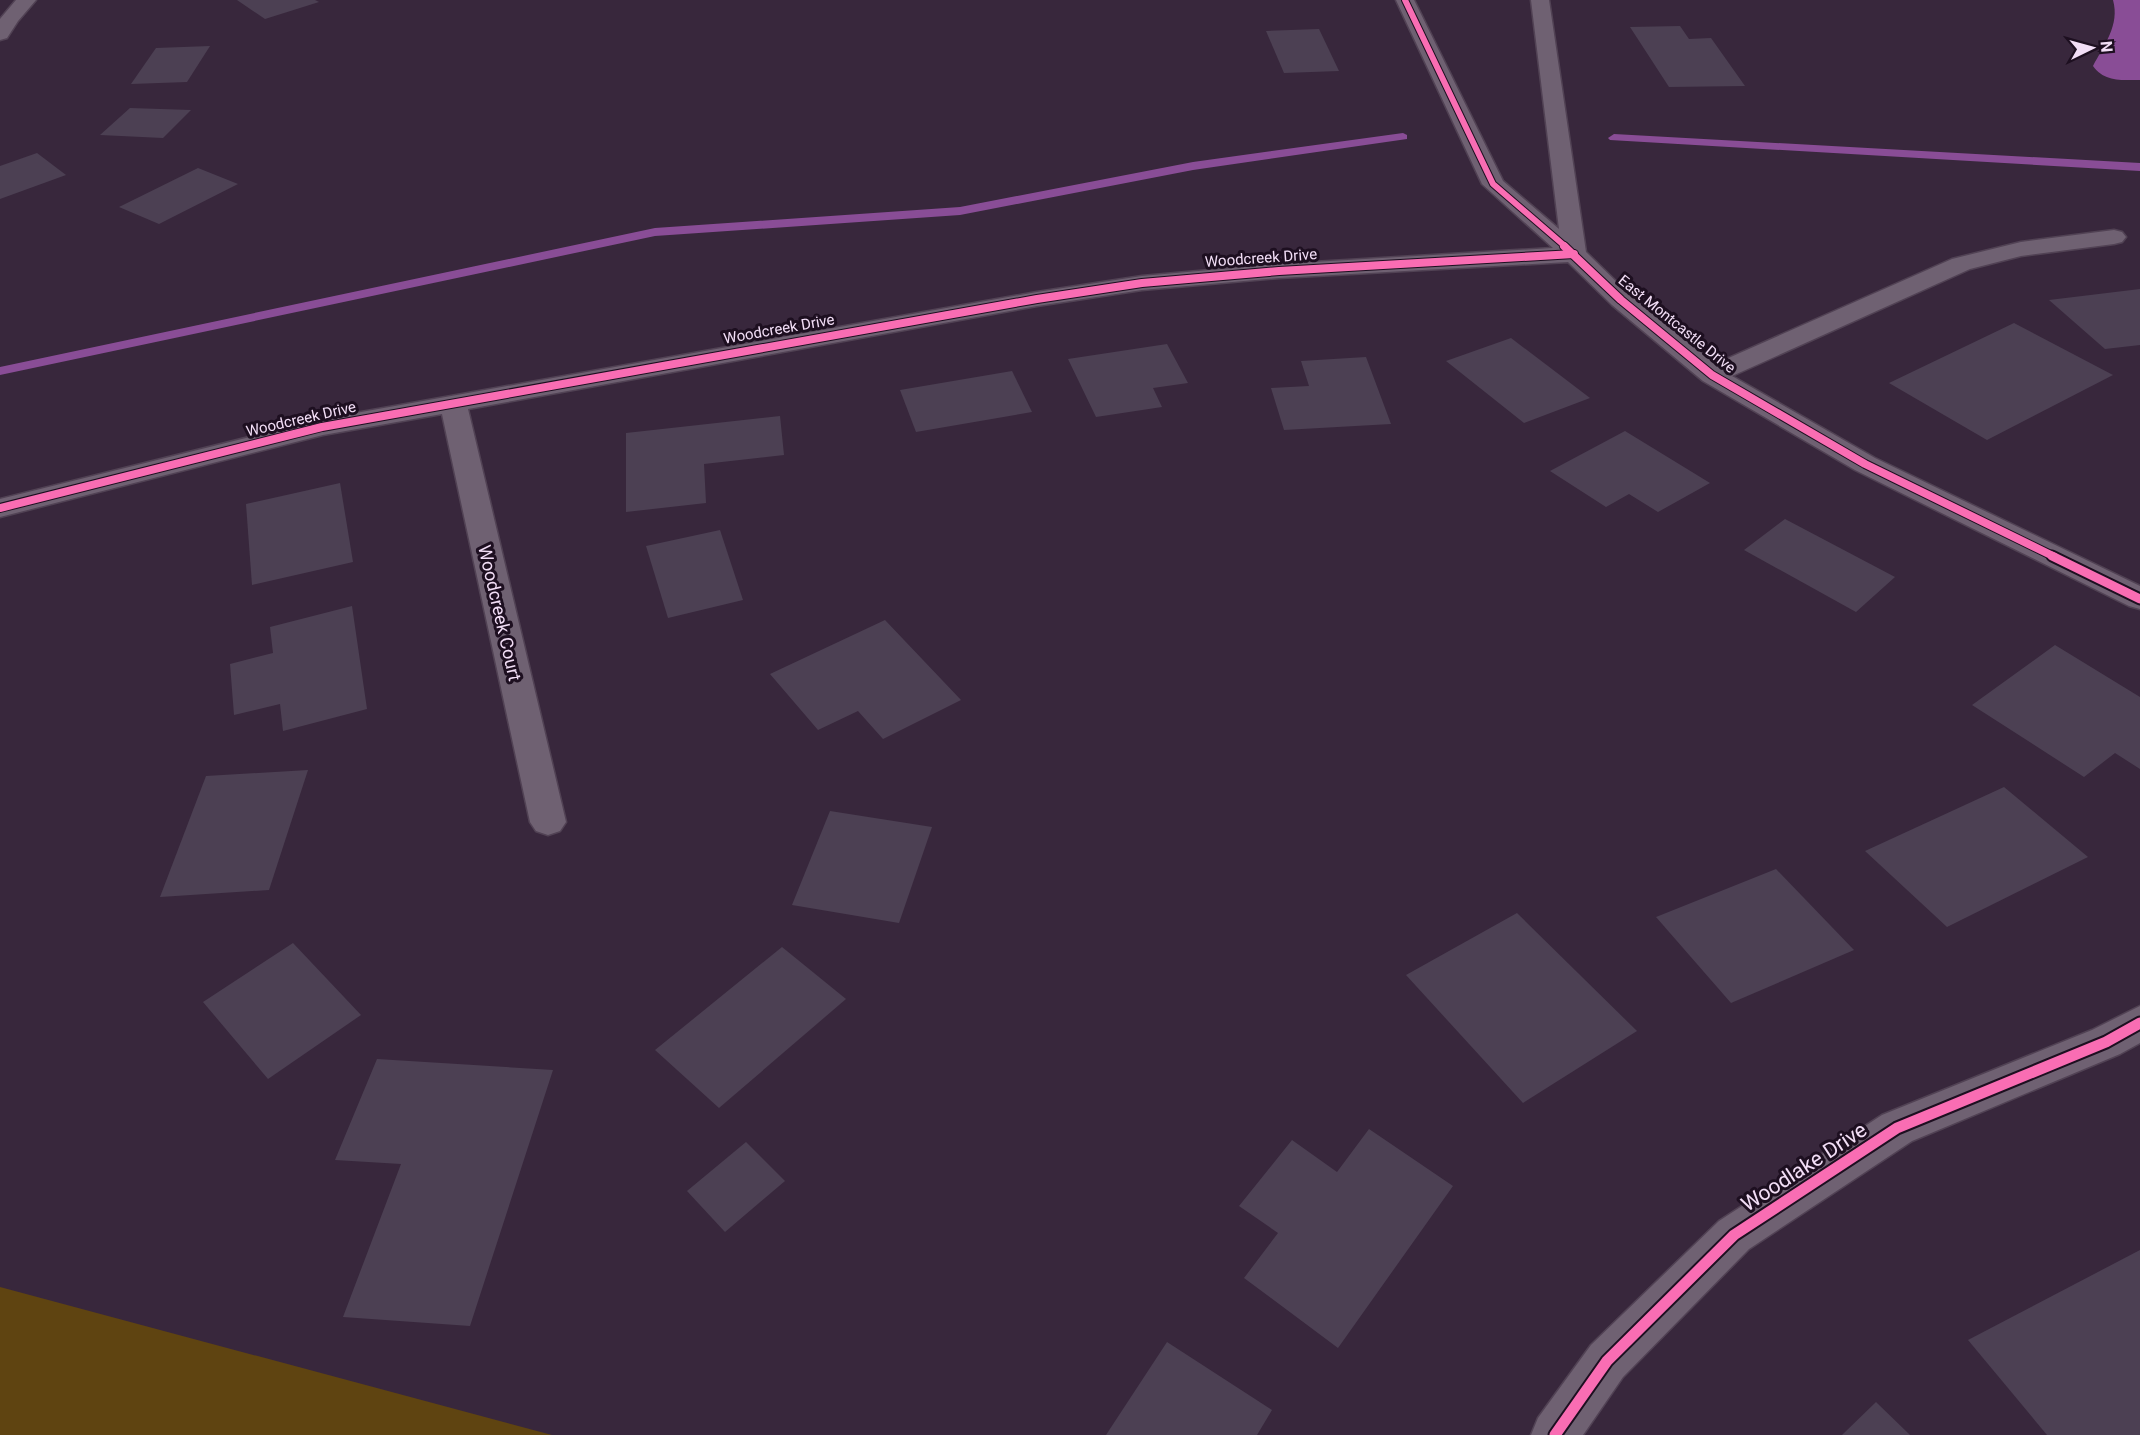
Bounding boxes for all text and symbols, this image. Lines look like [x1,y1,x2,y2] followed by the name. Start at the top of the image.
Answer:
[2062,18,2122,78] north arrow
[2096,40,2116,53] text: N
[1204,245,1318,271] street label: Woodcreek Drive
[1615,271,1739,377] street label: East Montcastle Drive
[722,310,836,348] street label: Woodcreek Drive
[244,398,358,440] street label: Woodcreek Drive
[474,543,526,683] street label: Woodcreek Court
[1737,1118,1871,1216] street label: Woodlake Drive

